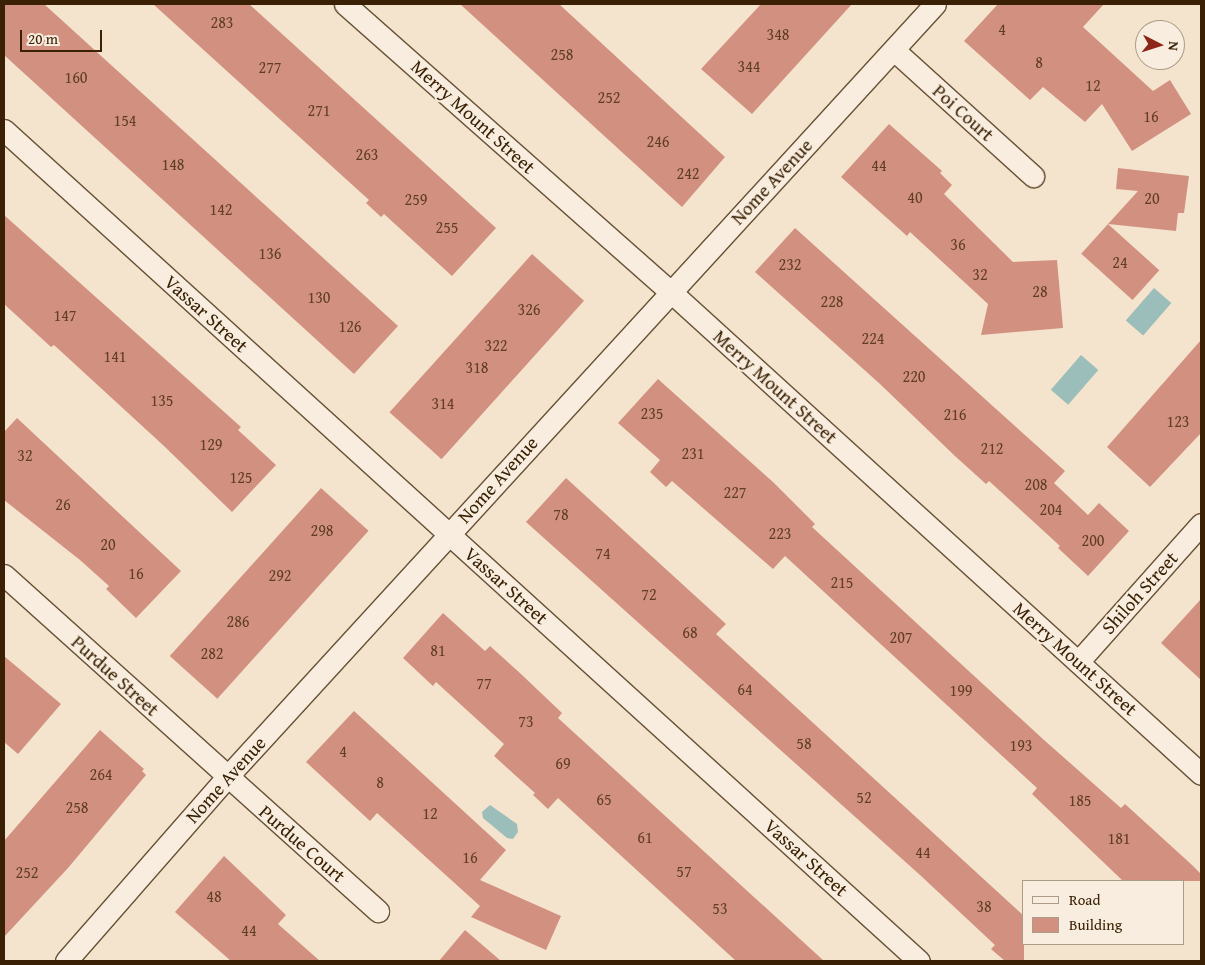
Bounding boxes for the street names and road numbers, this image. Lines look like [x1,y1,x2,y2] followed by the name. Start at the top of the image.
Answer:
[406,55,540,179] street label: Merry Mount Street
[928,80,998,146] street label: Poi Court
[726,134,818,230] street label: Nome Avenue
[160,271,252,357] street label: Vassar Street
[708,325,842,449] street label: Merry Mount Street
[453,432,543,528] street label: Nome Avenue
[460,543,552,629] street label: Vassar Street
[1097,547,1183,639] street label: Shiloh Street
[1008,597,1142,721] street label: Merry Mount Street
[67,631,163,721] street label: Purdue Street
[181,732,271,828] street label: Nome Avenue
[254,800,350,888] street label: Purdue Court
[760,815,852,901] street label: Vassar Street

